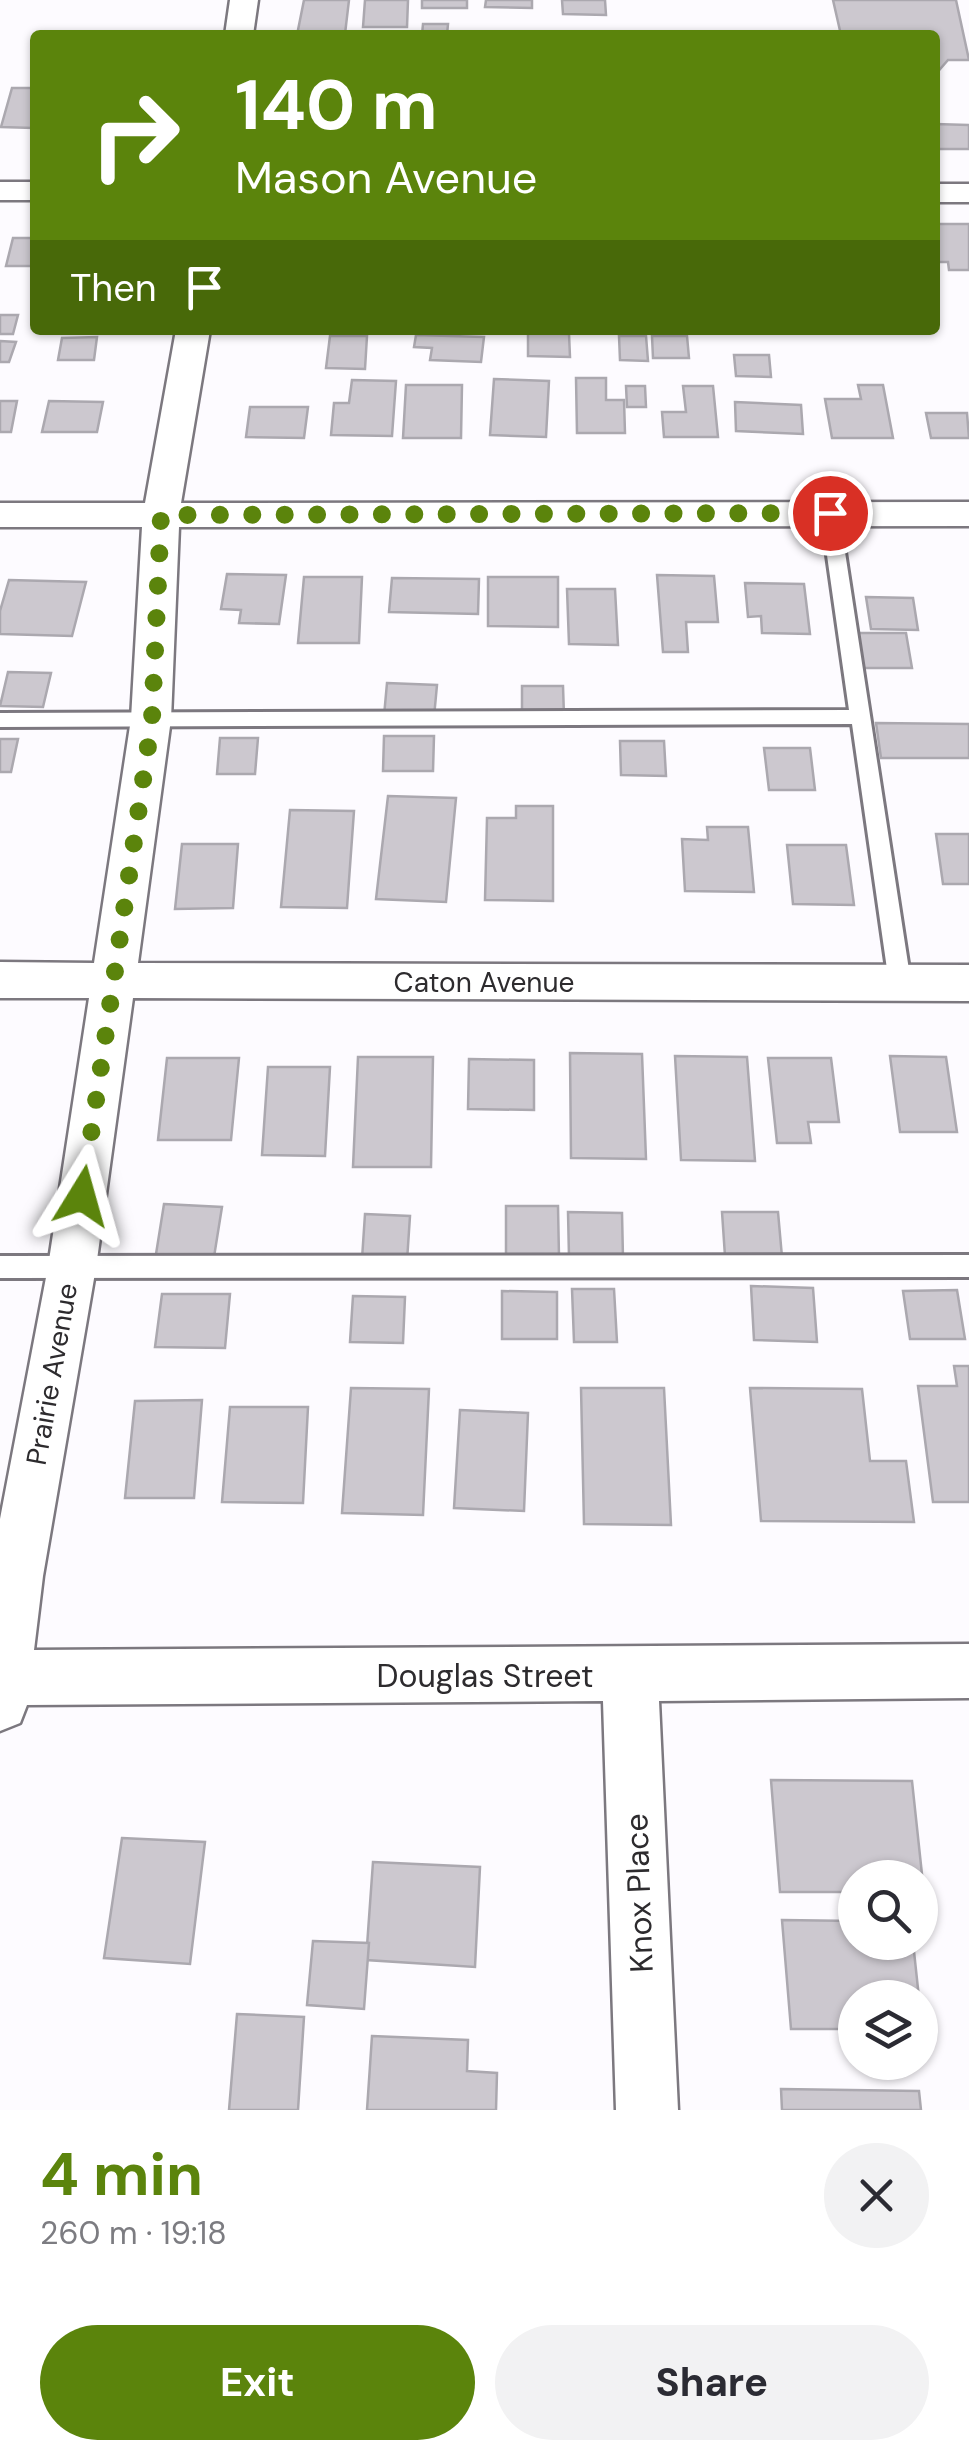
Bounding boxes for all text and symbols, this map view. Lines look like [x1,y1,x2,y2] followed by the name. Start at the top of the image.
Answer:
[235,60,438,151] text: 140 m
[70,70,200,200] icon: right
[235,148,537,207] text: Mason Avenue
[177,260,232,315] icon: arrive
[70,263,157,313] text: Then
[788,471,873,556] pin
[803,486,858,541] icon: arrive
[394,964,574,1001] street label: Caton Avenue
[30,1144,134,1248] position arrow
[18,1280,86,1468] street label: Prairie Avenue
[377,1655,594,1697] street label: Douglas Street
[615,1813,663,1973] street label: Knox Place
[838,1860,938,2080] map controls
[838,1860,938,1960] button: search
[838,1980,938,2080] button: layers
[40,2135,203,2214] text: 4 min
[824,2143,929,2248] button: close
[40,2212,227,2254] text: 260 m · 19:18
[40,2325,475,2440] button: Exit
[495,2325,929,2440] button: Share

